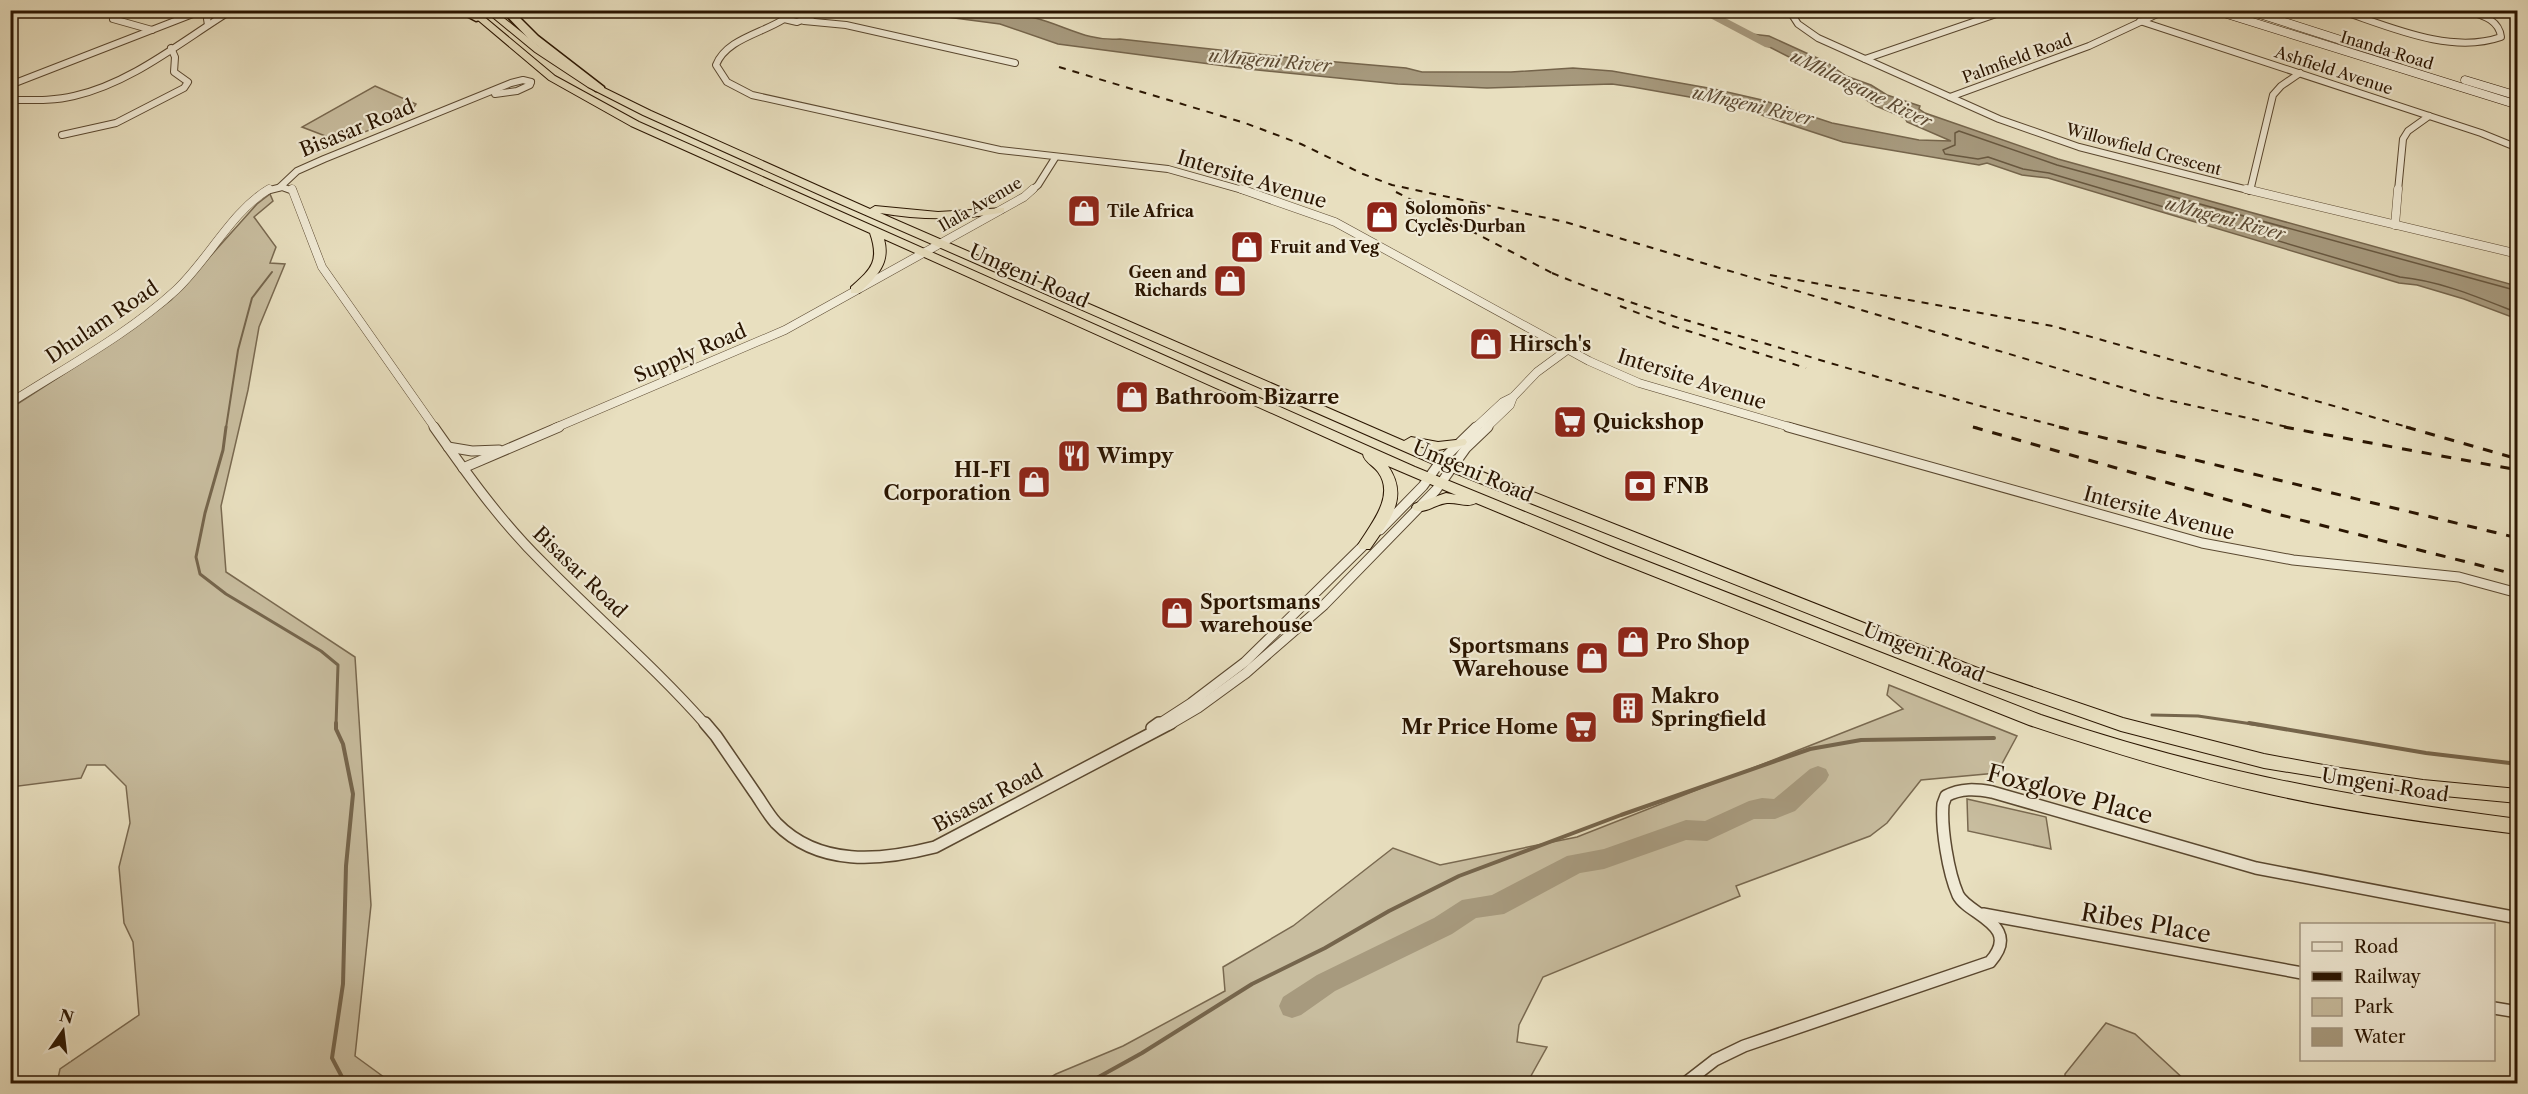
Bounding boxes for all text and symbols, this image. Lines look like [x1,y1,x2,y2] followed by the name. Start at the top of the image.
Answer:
[2338,26,2436,74] street label: Inanda Road
[1959,29,2075,87] street label: Palmfield Road
[2272,41,2396,99] street label: Ashfield Avenue
[1208,45,1334,77] water label: uMngeni River
[1787,45,1937,133] water label: uMhlangane River
[1690,81,1817,131] water label: uMngeni River
[296,94,418,162] street label: Bisasar Road
[2063,118,2224,179] street label: Willowfield Crescent
[1174,145,1330,213] street label: Intersite Avenue
[935,172,1025,236] street label: Ilala Avenue
[2163,192,2289,246] water label: uMngeni River
[1066,193,1102,229] shop icon: Tile Africa
[1405,198,1526,236] place label: Solomons Cycles Durban
[1364,199,1400,235] shop icon: Solomons Cycles Durban
[1107,201,1195,221] place label: Tile Africa
[1229,229,1265,265] shop icon: Fruit and Veg
[1270,237,1380,257] place label: Fruit and Veg
[965,239,1093,313] street label: Umgeni Road
[1128,262,1207,300] place label: Geen and Richards
[1212,263,1248,299] shop icon: Geen and Richards
[41,275,163,369] street label: Dhulam Road
[630,319,750,387] street label: Supply Road
[1468,326,1504,362] shop icon: Hirsch's
[1509,332,1591,356] place label: Hirsch's
[1614,344,1770,414] street label: Intersite Avenue
[1114,379,1150,415] shop icon: Bathroom Bizarre
[1155,385,1339,409] place label: Bathroom Bizarre
[1552,404,1588,440] supermarket icon: Quickshop
[1593,410,1704,434] place label: Quickshop
[1409,435,1537,507] street label: Umgeni Road
[1056,438,1092,474] restaurant icon: Wimpy
[1096,444,1174,468] place label: Wimpy
[884,458,1011,505] place label: HI-FI Corporation
[1016,464,1052,500] shop icon: HI-FI Corporation
[1622,468,1658,504] bank icon: FNB
[1663,474,1709,498] place label: FNB
[2081,481,2237,545] street label: Intersite Avenue
[528,521,632,623] street label: Bisasar Road
[1199,590,1320,637] place label: Sportsmans warehouse
[1159,595,1195,631] shop icon: Sportsmans warehouse
[1860,617,1988,687] street label: Umgeni Road
[1615,624,1651,660] shop icon: Pro Shop
[1656,630,1750,654] place label: Pro Shop
[1449,634,1569,681] place label: Sportsmans Warehouse
[1574,640,1610,676] shop icon: Sportsmans Warehouse
[1651,684,1767,731] place label: Makro Springfield
[1610,690,1646,726] building icon: Makro Springfield
[1563,709,1599,745] supermarket icon: Mr Price Home
[1401,715,1558,739] place label: Mr Price Home
[1984,758,2156,830] street label: Foxglove Place
[929,759,1047,837] street label: Bisasar Road
[2320,763,2450,807] street label: Umgeni Road
[2079,897,2213,949] street label: Ribes Place
[2300,923,2495,1061] legend
[2354,936,2399,958] text: Road
[2354,966,2422,988] text: Railway
[2354,996,2395,1018] text: Park
[33,1001,93,1061] north arrow
[57,1005,76,1028] text: N
[2353,1026,2406,1048] text: Water

